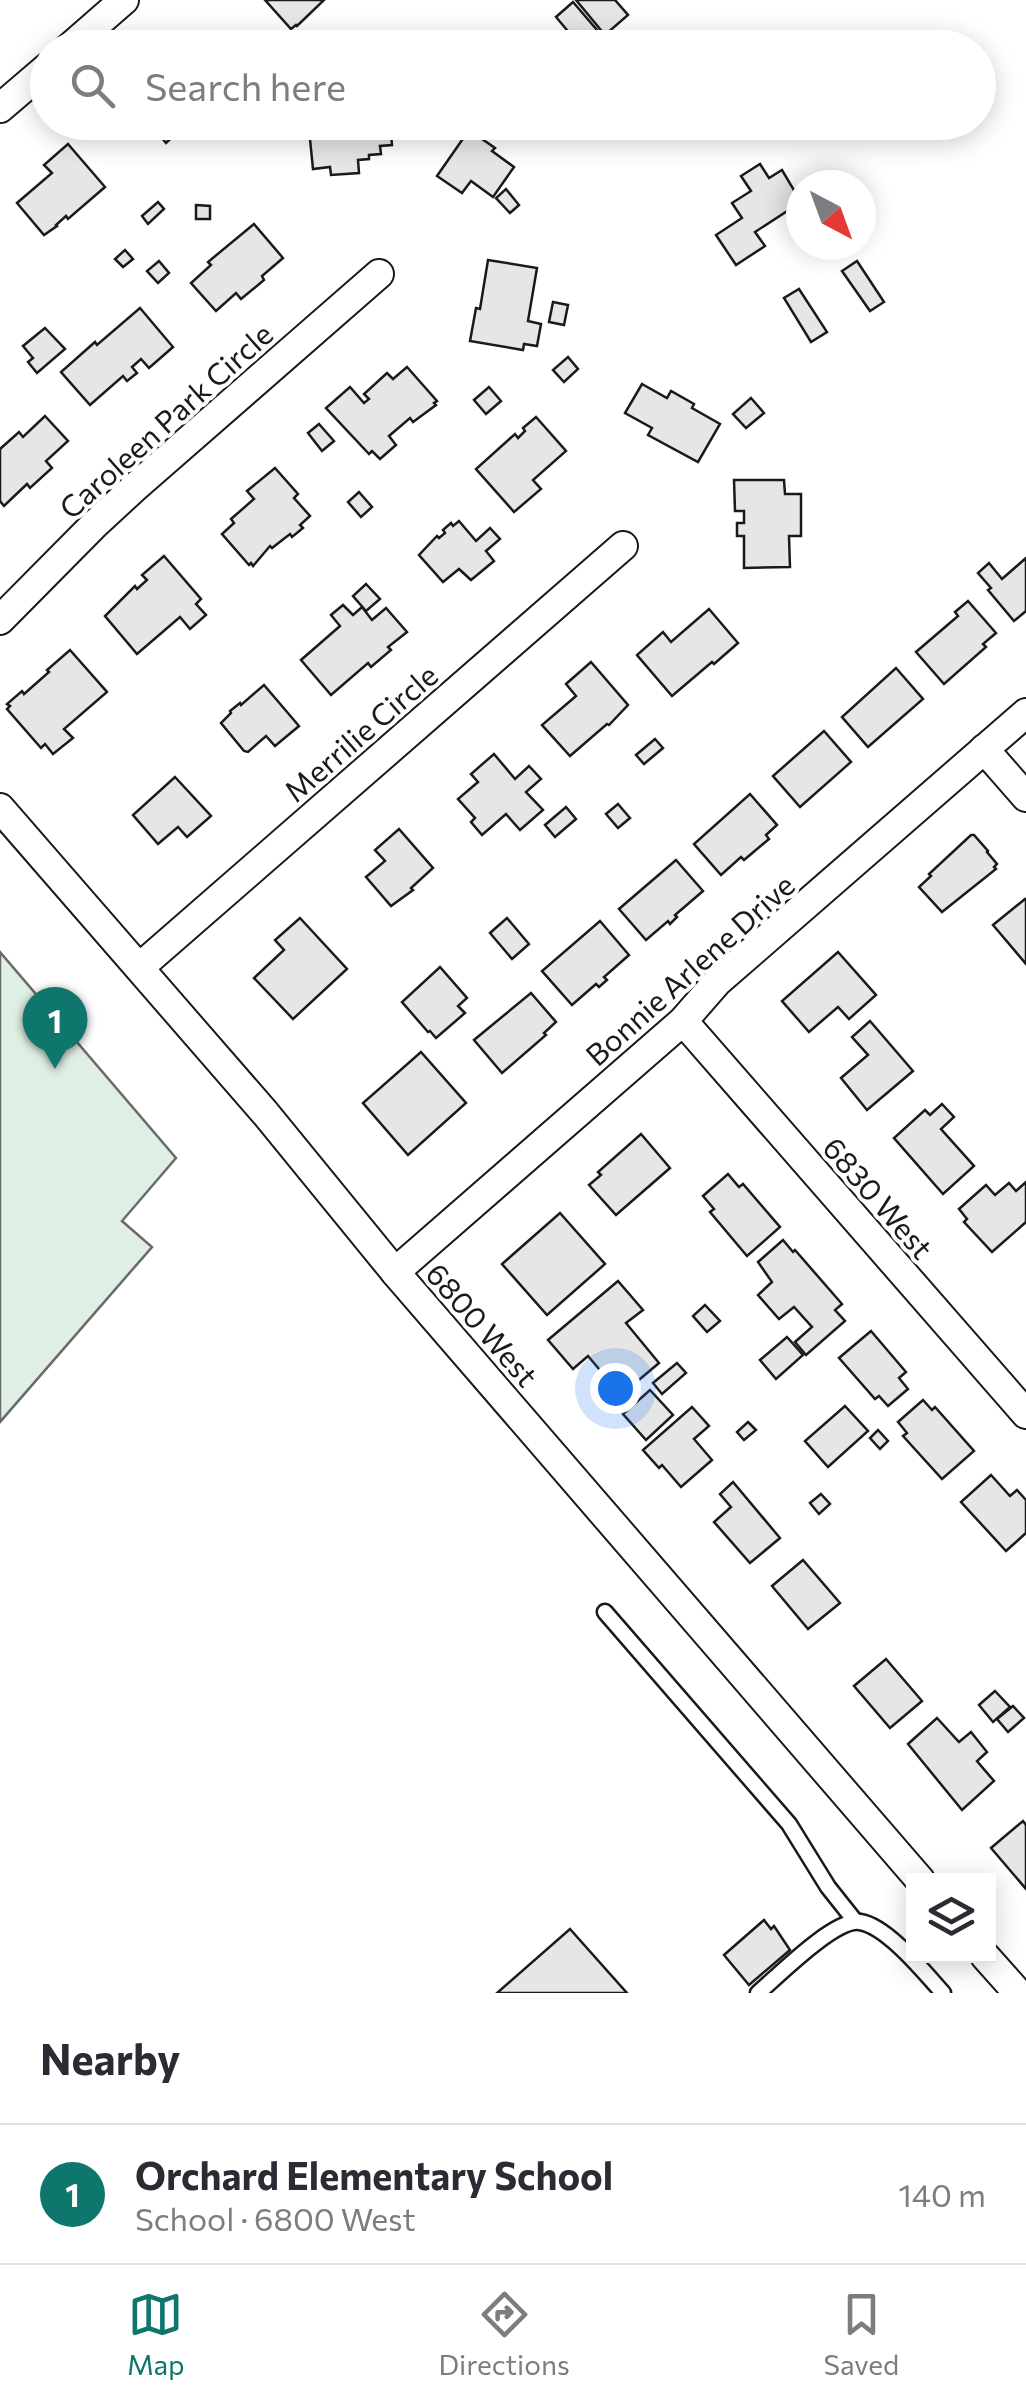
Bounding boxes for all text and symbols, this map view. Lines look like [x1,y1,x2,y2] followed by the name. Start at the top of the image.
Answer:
[30,30,996,140] search box
[65,58,120,113] icon: search
[145,62,346,109] text: Search here
[786,170,876,260] north arrow
[51,314,279,526] street label: Caroleen Park Circle
[276,655,444,809] street label: Merrilie Circle
[577,865,801,1073] street label: Bonnie Arlene Drive
[22,986,88,1069] pin: 1
[816,1129,942,1265] street label: 6830 West
[419,1255,547,1393] street label: 6800 West
[590,1363,641,1414] your location
[906,1873,996,1963] map controls
[906,1873,996,1963] button: layers
[40,2032,180,2084] text: Nearby
[135,2151,613,2198] text: Orchard Elementary School
[65,2174,80,2214] text: 1
[898,2174,986,2214] text: 140 m
[135,2198,416,2238] text: School · 6800 West
[127,2287,185,2381] tab: Map
[438,2287,570,2381] tab: Directions
[824,2287,899,2381] tab: Saved

